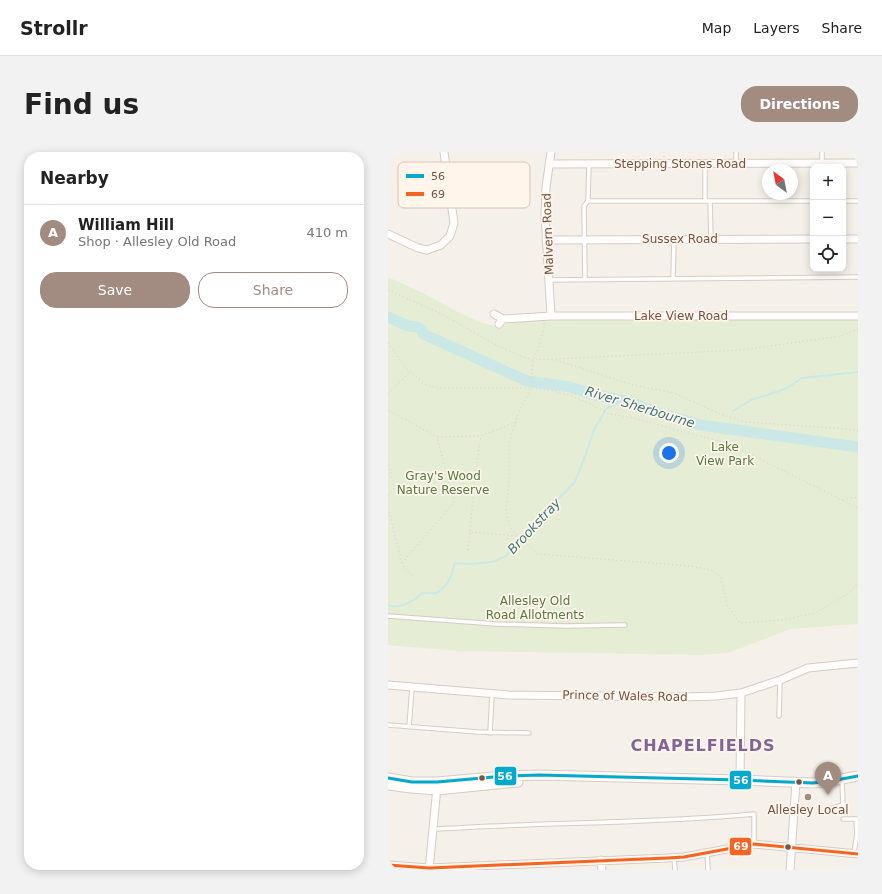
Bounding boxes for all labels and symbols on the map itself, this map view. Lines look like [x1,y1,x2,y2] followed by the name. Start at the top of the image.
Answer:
[614,157,746,171] street label: Stepping Stones Road
[398,162,530,208] legend
[762,164,798,200] north arrow
[431,170,445,183] text: 56
[431,188,445,201] text: 69
[540,193,556,275] street label: Malvern Road
[642,232,718,246] street label: Sussex Road
[634,309,728,323] street label: Lake View Road
[583,383,697,431] water label: River Sherbourne
[696,440,754,468] park label: Lake View Park
[659,443,679,463] your location
[397,469,489,497] park label: Gray's Wood Nature Reserve
[504,495,564,557] water label: Brookstray
[486,594,584,622] park label: Allesley Old Road Allotments
[562,688,688,704] street label: Prince of Wales Road
[630,736,776,755] district label: CHAPELFIELDS
[815,762,841,795] pin: A
[494,766,517,786] line badge: 56
[497,770,513,783] text: 56
[729,770,752,790] line badge: 56
[477,773,487,783] unlabelled marker
[733,774,749,787] text: 56
[794,777,804,787] unlabelled marker
[803,792,813,802] marker: Allesley Local
[767,803,849,817] place label: Allesley Local
[729,837,752,856] line badge: 69
[733,840,749,853] text: 69
[783,842,793,852] unlabelled marker

